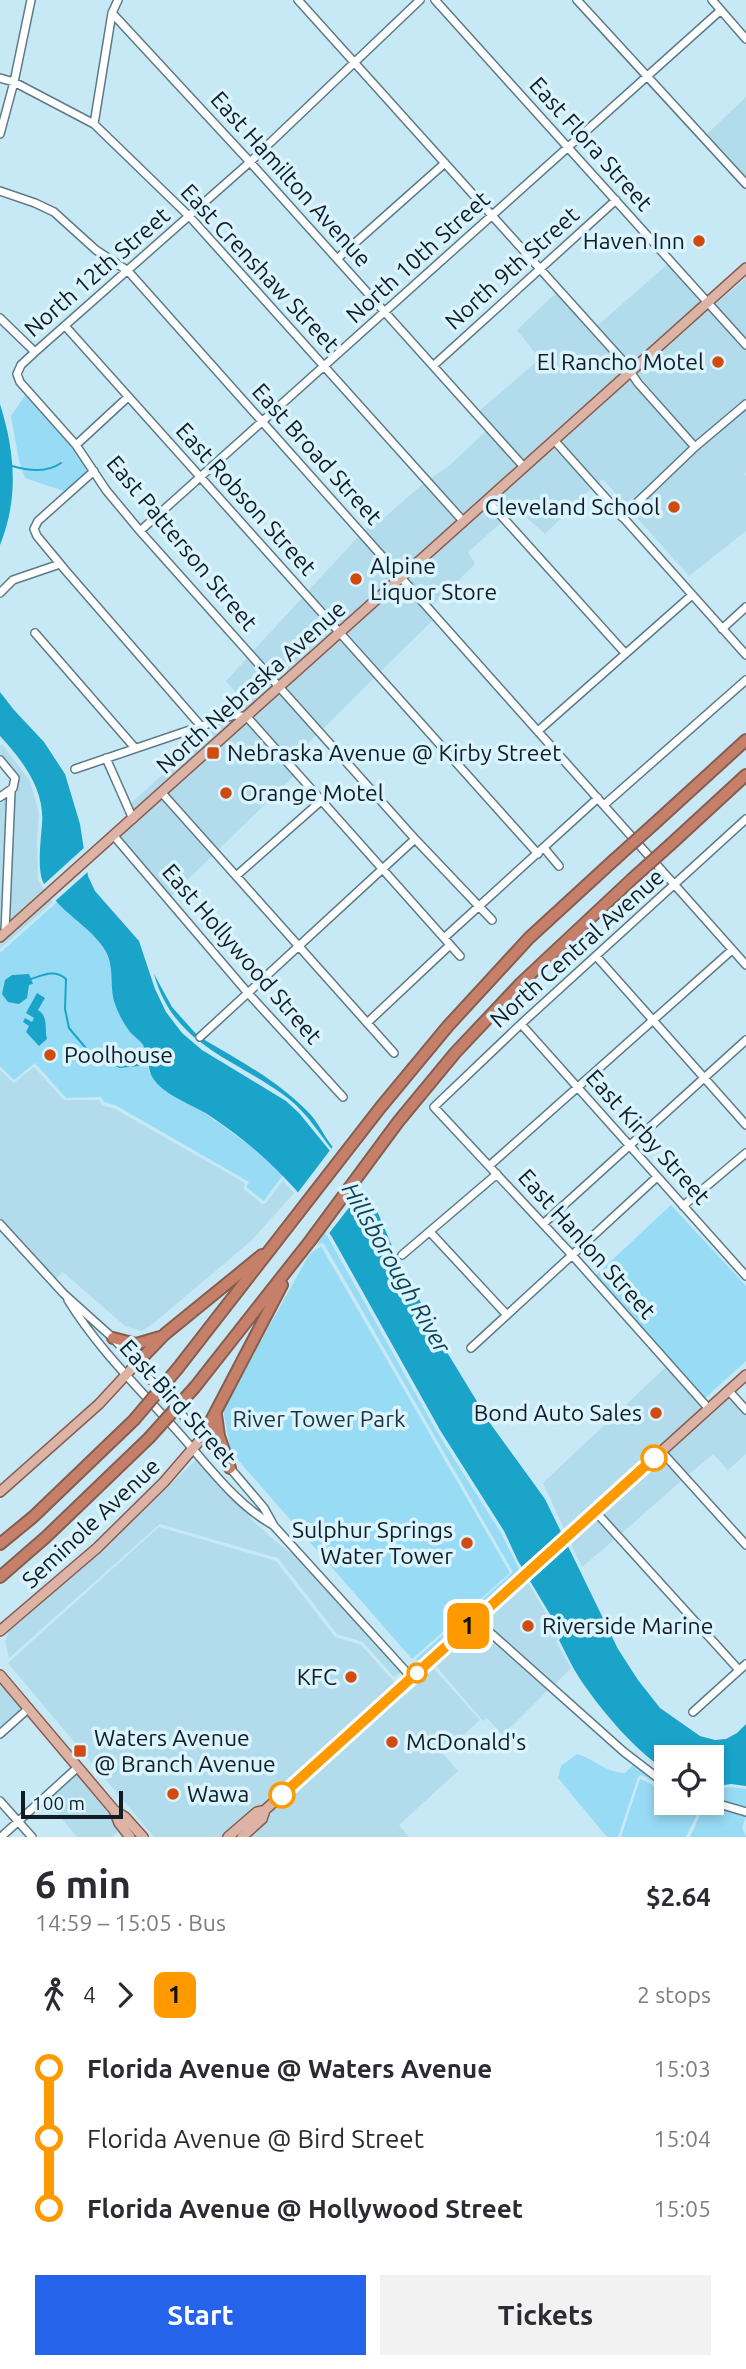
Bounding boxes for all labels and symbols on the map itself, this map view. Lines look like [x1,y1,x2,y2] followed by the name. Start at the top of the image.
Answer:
[525,72,658,215] street label: East Flora Street
[206,86,376,271] street label: East Hamilton Avenue
[176,179,344,357] street label: East Crenshaw Street
[341,186,494,327] street label: North 10th Street
[440,201,583,334] street label: North 9th Street
[19,202,174,341] street label: North 12th Street
[583,228,685,253] place label: Haven Inn
[691,233,707,249] marker: Haven Inn
[537,349,704,374] place label: El Rancho Motel
[710,354,726,370] marker: El Rancho Motel
[248,378,387,529] street label: East Broad Street
[171,417,321,580] street label: East Robson Street
[102,450,263,635] street label: East Patterson Street
[485,494,660,519] place label: Cleveland School
[666,499,682,515] marker: Cleveland School
[370,553,497,604] place label: Alpine Liquor Store
[348,571,364,587] marker: Alpine Liquor Store
[151,595,350,778] street label: North Nebraska Avenue
[227,740,561,765] place label: Nebraska Avenue @ Kirby Street
[205,745,221,761] marker: Nebraska Avenue @ Kirby Street
[240,780,384,805] place label: Orange Motel
[218,785,234,801] marker: Orange Motel
[158,859,327,1049] street label: East Hollywood Street
[485,863,668,1032] street label: North Central Avenue
[64,1042,173,1067] place label: Poolhouse
[42,1047,58,1063] marker: Poolhouse
[582,1064,715,1209] street label: East Kirby Street
[514,1164,661,1323] street label: East Hanlon Street
[337,1178,457,1358] water label: Hillsborough River
[115,1335,241,1471] street label: East Bird Street
[474,1400,642,1425] place label: Bond Auto Sales
[648,1405,664,1421] marker: Bond Auto Sales
[232,1406,406,1431] park label: River Tower Park
[641,1445,667,1471] unlabelled marker
[17,1453,164,1593] street label: Seminole Avenue
[292,1517,453,1568] place label: Sulphur Springs Water Tower
[459,1535,475,1551] marker: Sulphur Springs Water Tower
[445,1603,491,1649] line badge: 1
[542,1613,713,1638] place label: Riverside Marine
[520,1618,536,1634] marker: Riverside Marine
[407,1663,427,1683] unlabelled marker
[297,1664,337,1689] place label: KFC
[343,1669,359,1685] marker: KFC
[94,1725,276,1776] place label: Waters Avenue @ Branch Avenue
[406,1729,526,1754] place label: McDonald's
[384,1734,400,1750] marker: McDonald's
[72,1743,88,1759] marker: Waters Avenue @ Branch Avenue
[187,1781,249,1806] place label: Wawa
[269,1782,295,1808] unlabelled marker
[165,1786,181,1802] marker: Wawa
[21,1788,122,1820] scale bar

